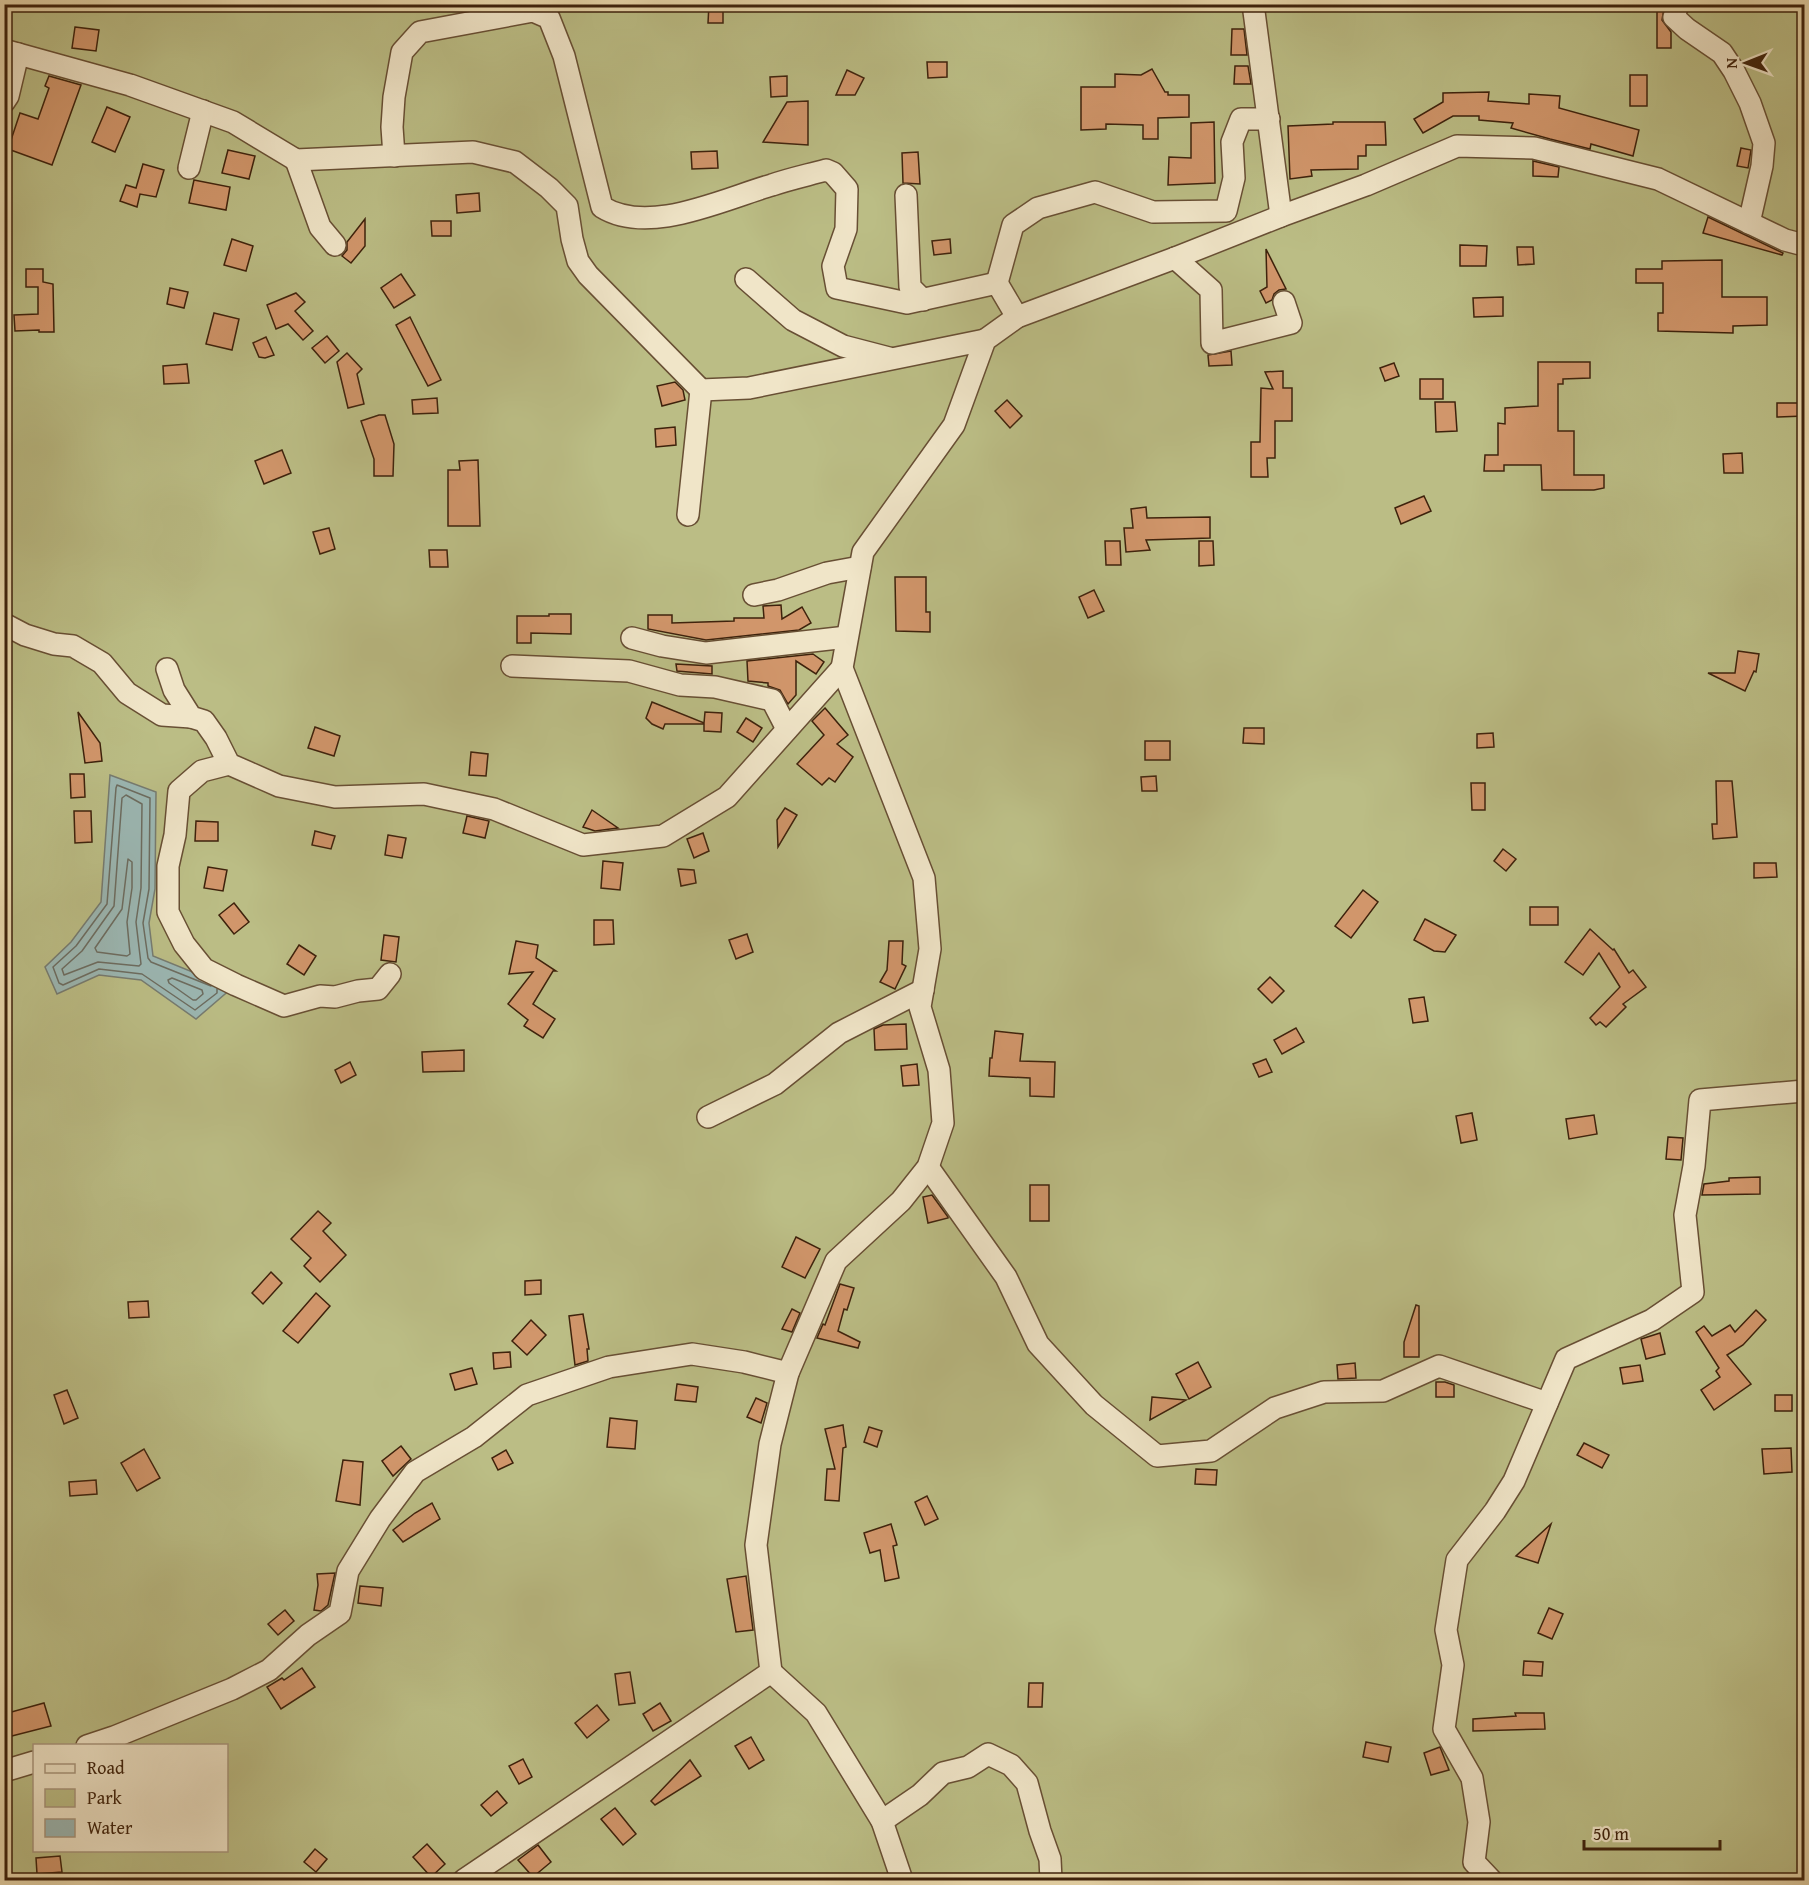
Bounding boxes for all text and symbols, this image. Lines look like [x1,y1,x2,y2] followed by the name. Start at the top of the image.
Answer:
[1716,33,1776,93] north arrow
[1719,57,1743,69] text: N
[33,1744,228,1852] legend
[87,1754,125,1781] text: Road
[87,1784,123,1811] text: Park
[1584,1813,1720,1851] scale bar
[87,1814,133,1841] text: Water
[1593,1820,1629,1847] text: 50 m

